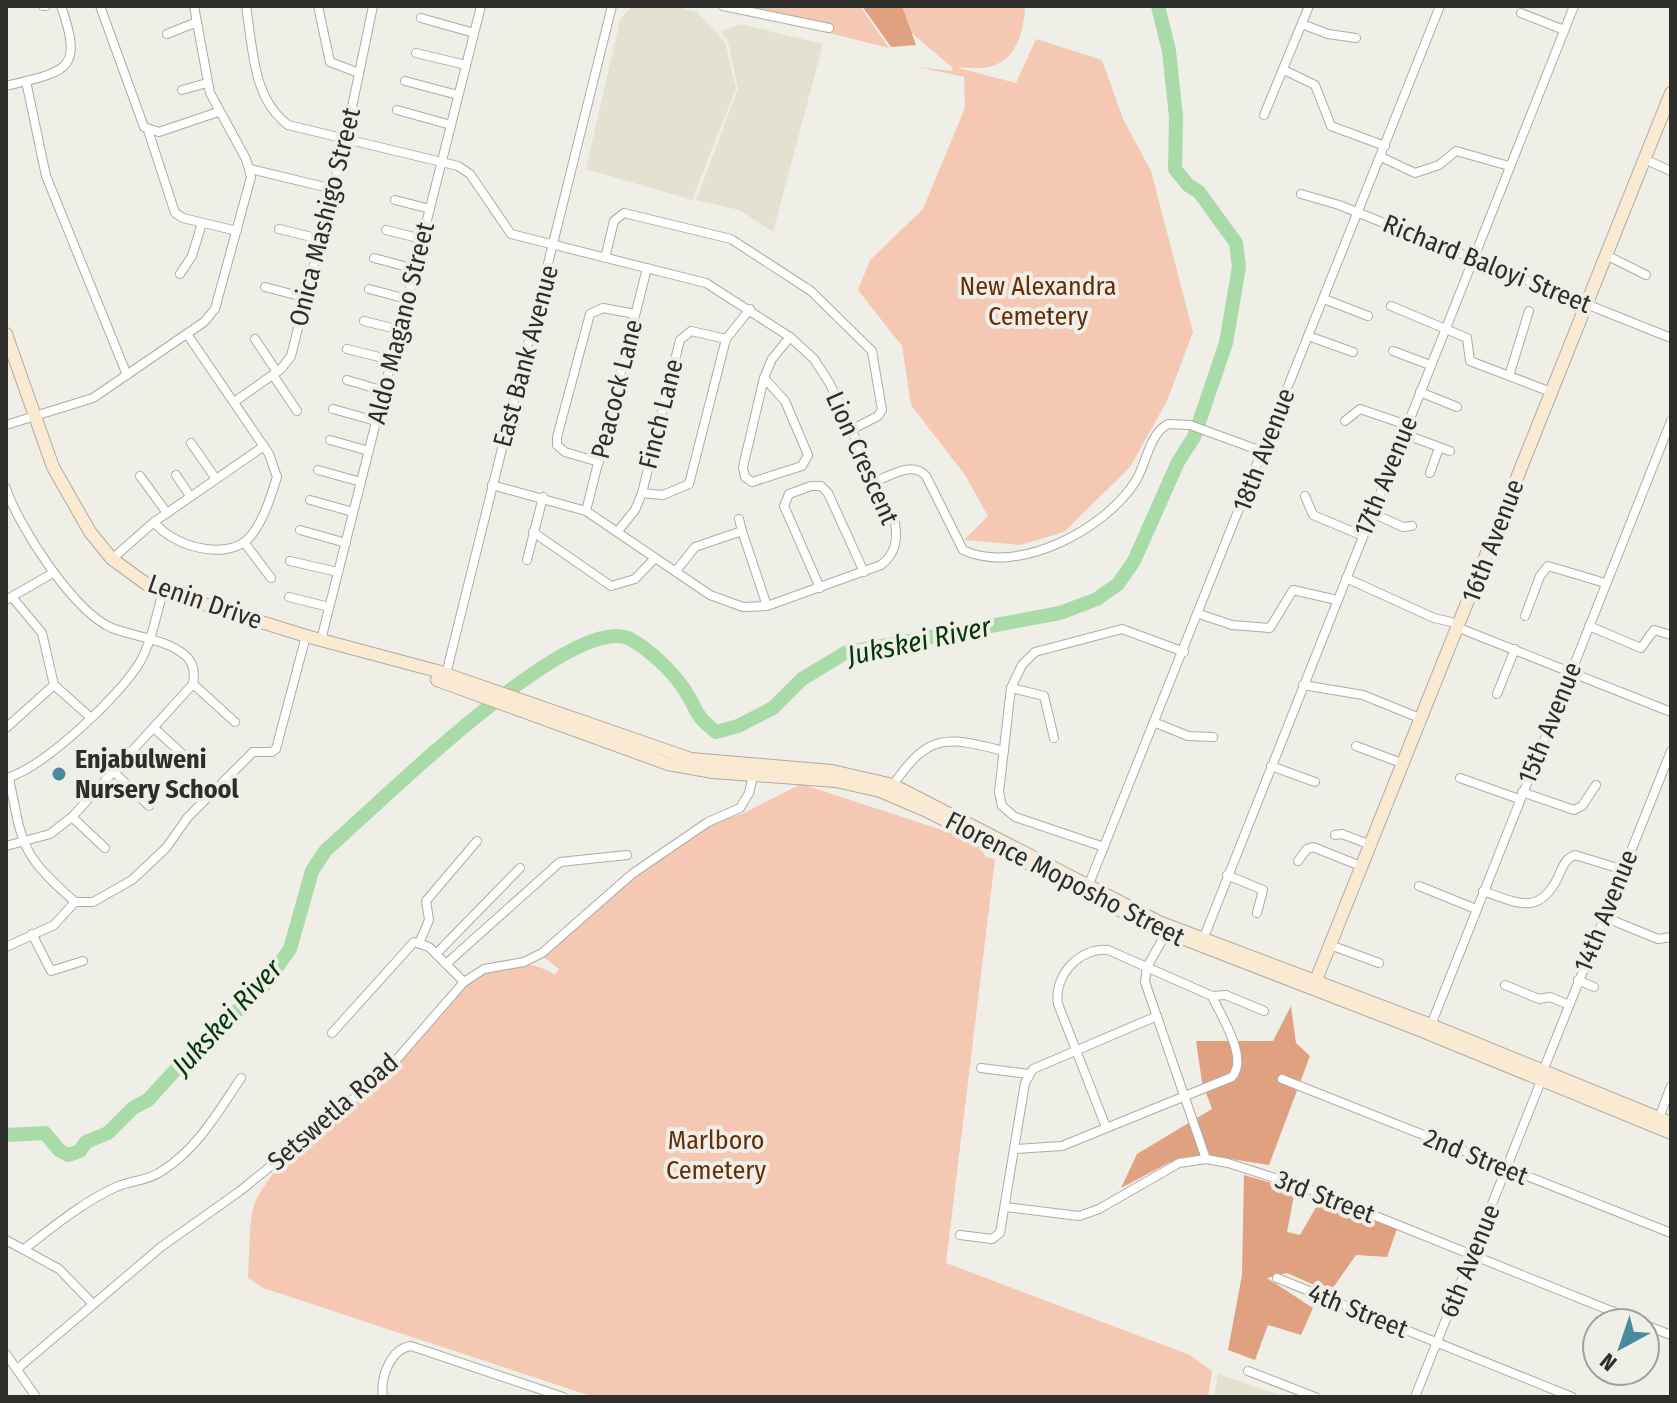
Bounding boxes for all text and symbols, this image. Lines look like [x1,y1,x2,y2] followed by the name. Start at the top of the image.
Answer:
[283,104,367,330] street label: Onica Mashigo Street
[1378,208,1596,320] street label: Richard Baloyi Street
[361,218,441,427] street label: Aldo Magano Street
[487,262,565,450] street label: East Bank Avenue
[959,271,1117,332] park label: New Alexandra Cemetery
[585,316,649,462] street label: Peacock Lane
[632,356,690,472] street label: Finch Lane
[1226,384,1302,516] street label: 18th Avenue
[819,387,905,530] street label: Lion Crescent
[1348,411,1424,541] street label: 17th Avenue
[1455,475,1531,607] street label: 16th Avenue
[144,568,266,636] street label: Lenin Drive
[842,609,995,673] water label: Jukskei River
[1512,658,1588,788] street label: 15th Avenue
[75,744,239,805] place label: Enjabulweni Nursery School
[50,765,68,783] marker: Enjabulweni Nursery School
[940,805,1190,953] street label: Florence Moposho Street
[1567,845,1645,977] street label: 14th Avenue
[164,951,290,1083] water label: Jukskei River
[261,1047,405,1177] street label: Setswetla Road
[1420,1122,1533,1192] street label: 2nd Street
[666,1125,766,1186] park label: Marlboro Cemetery
[1271,1164,1380,1230] street label: 3rd Street
[1433,1200,1507,1322] street label: 6th Avenue
[1304,1277,1413,1345] street label: 4th Street
[1581,1307,1661,1387] north arrow
[1595,1347,1622,1377] text: N

